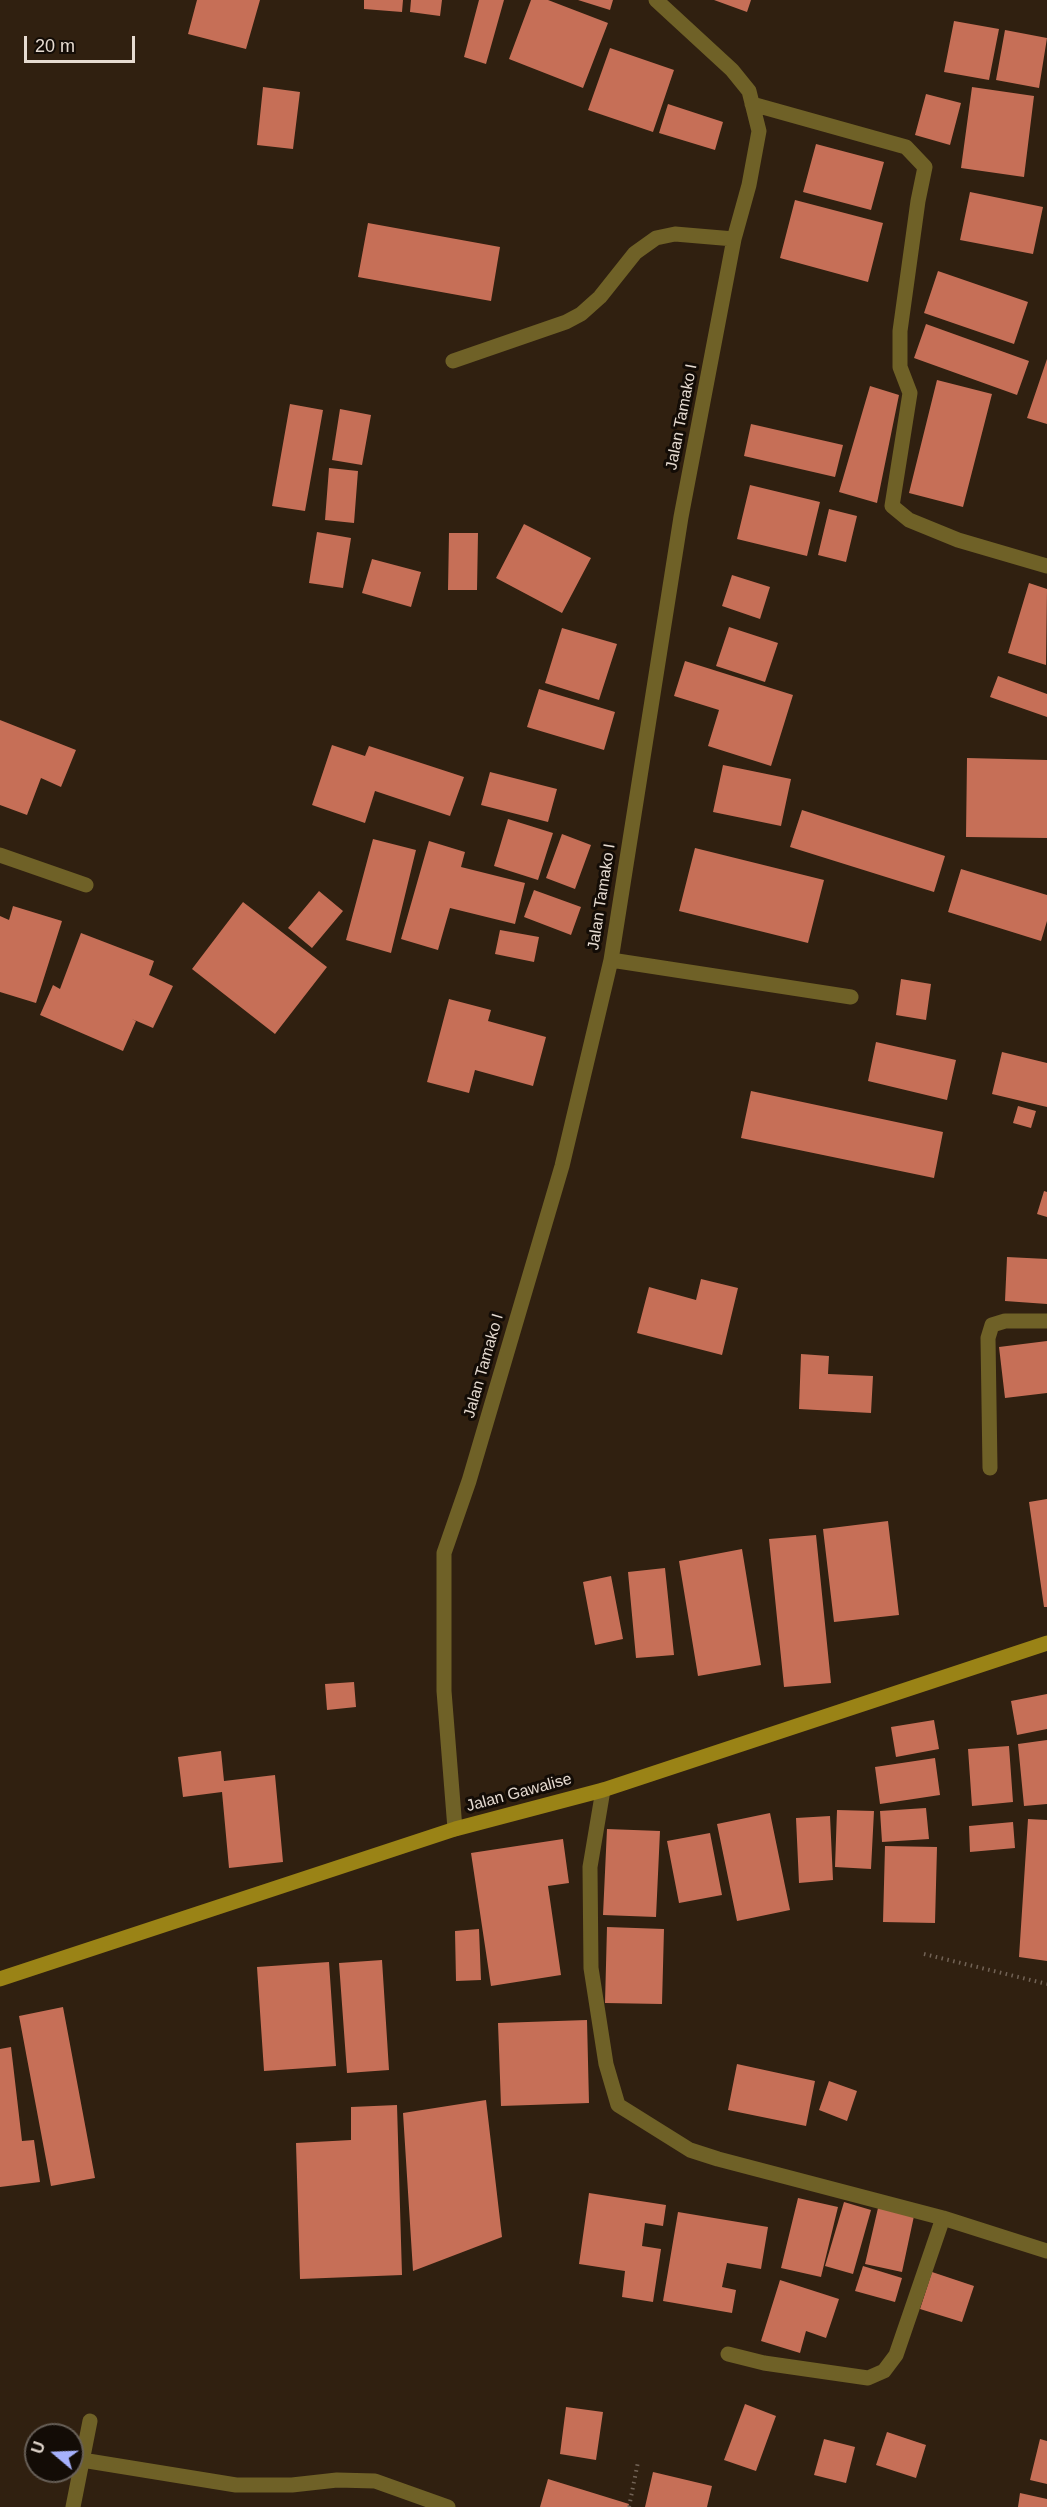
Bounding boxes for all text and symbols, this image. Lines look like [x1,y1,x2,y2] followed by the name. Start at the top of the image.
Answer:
[27,24,138,62] scale bar
[35,36,75,56] text: 20 m
[662,362,702,472] street label: Jalan Tamako I
[584,842,620,952] street label: Jalan Tamako I
[460,1312,508,1420] street label: Jalan Tamako I
[464,1770,574,1816] street label: Jalan Gawalise
[24,2423,84,2483] north arrow
[28,2439,48,2456] text: U

